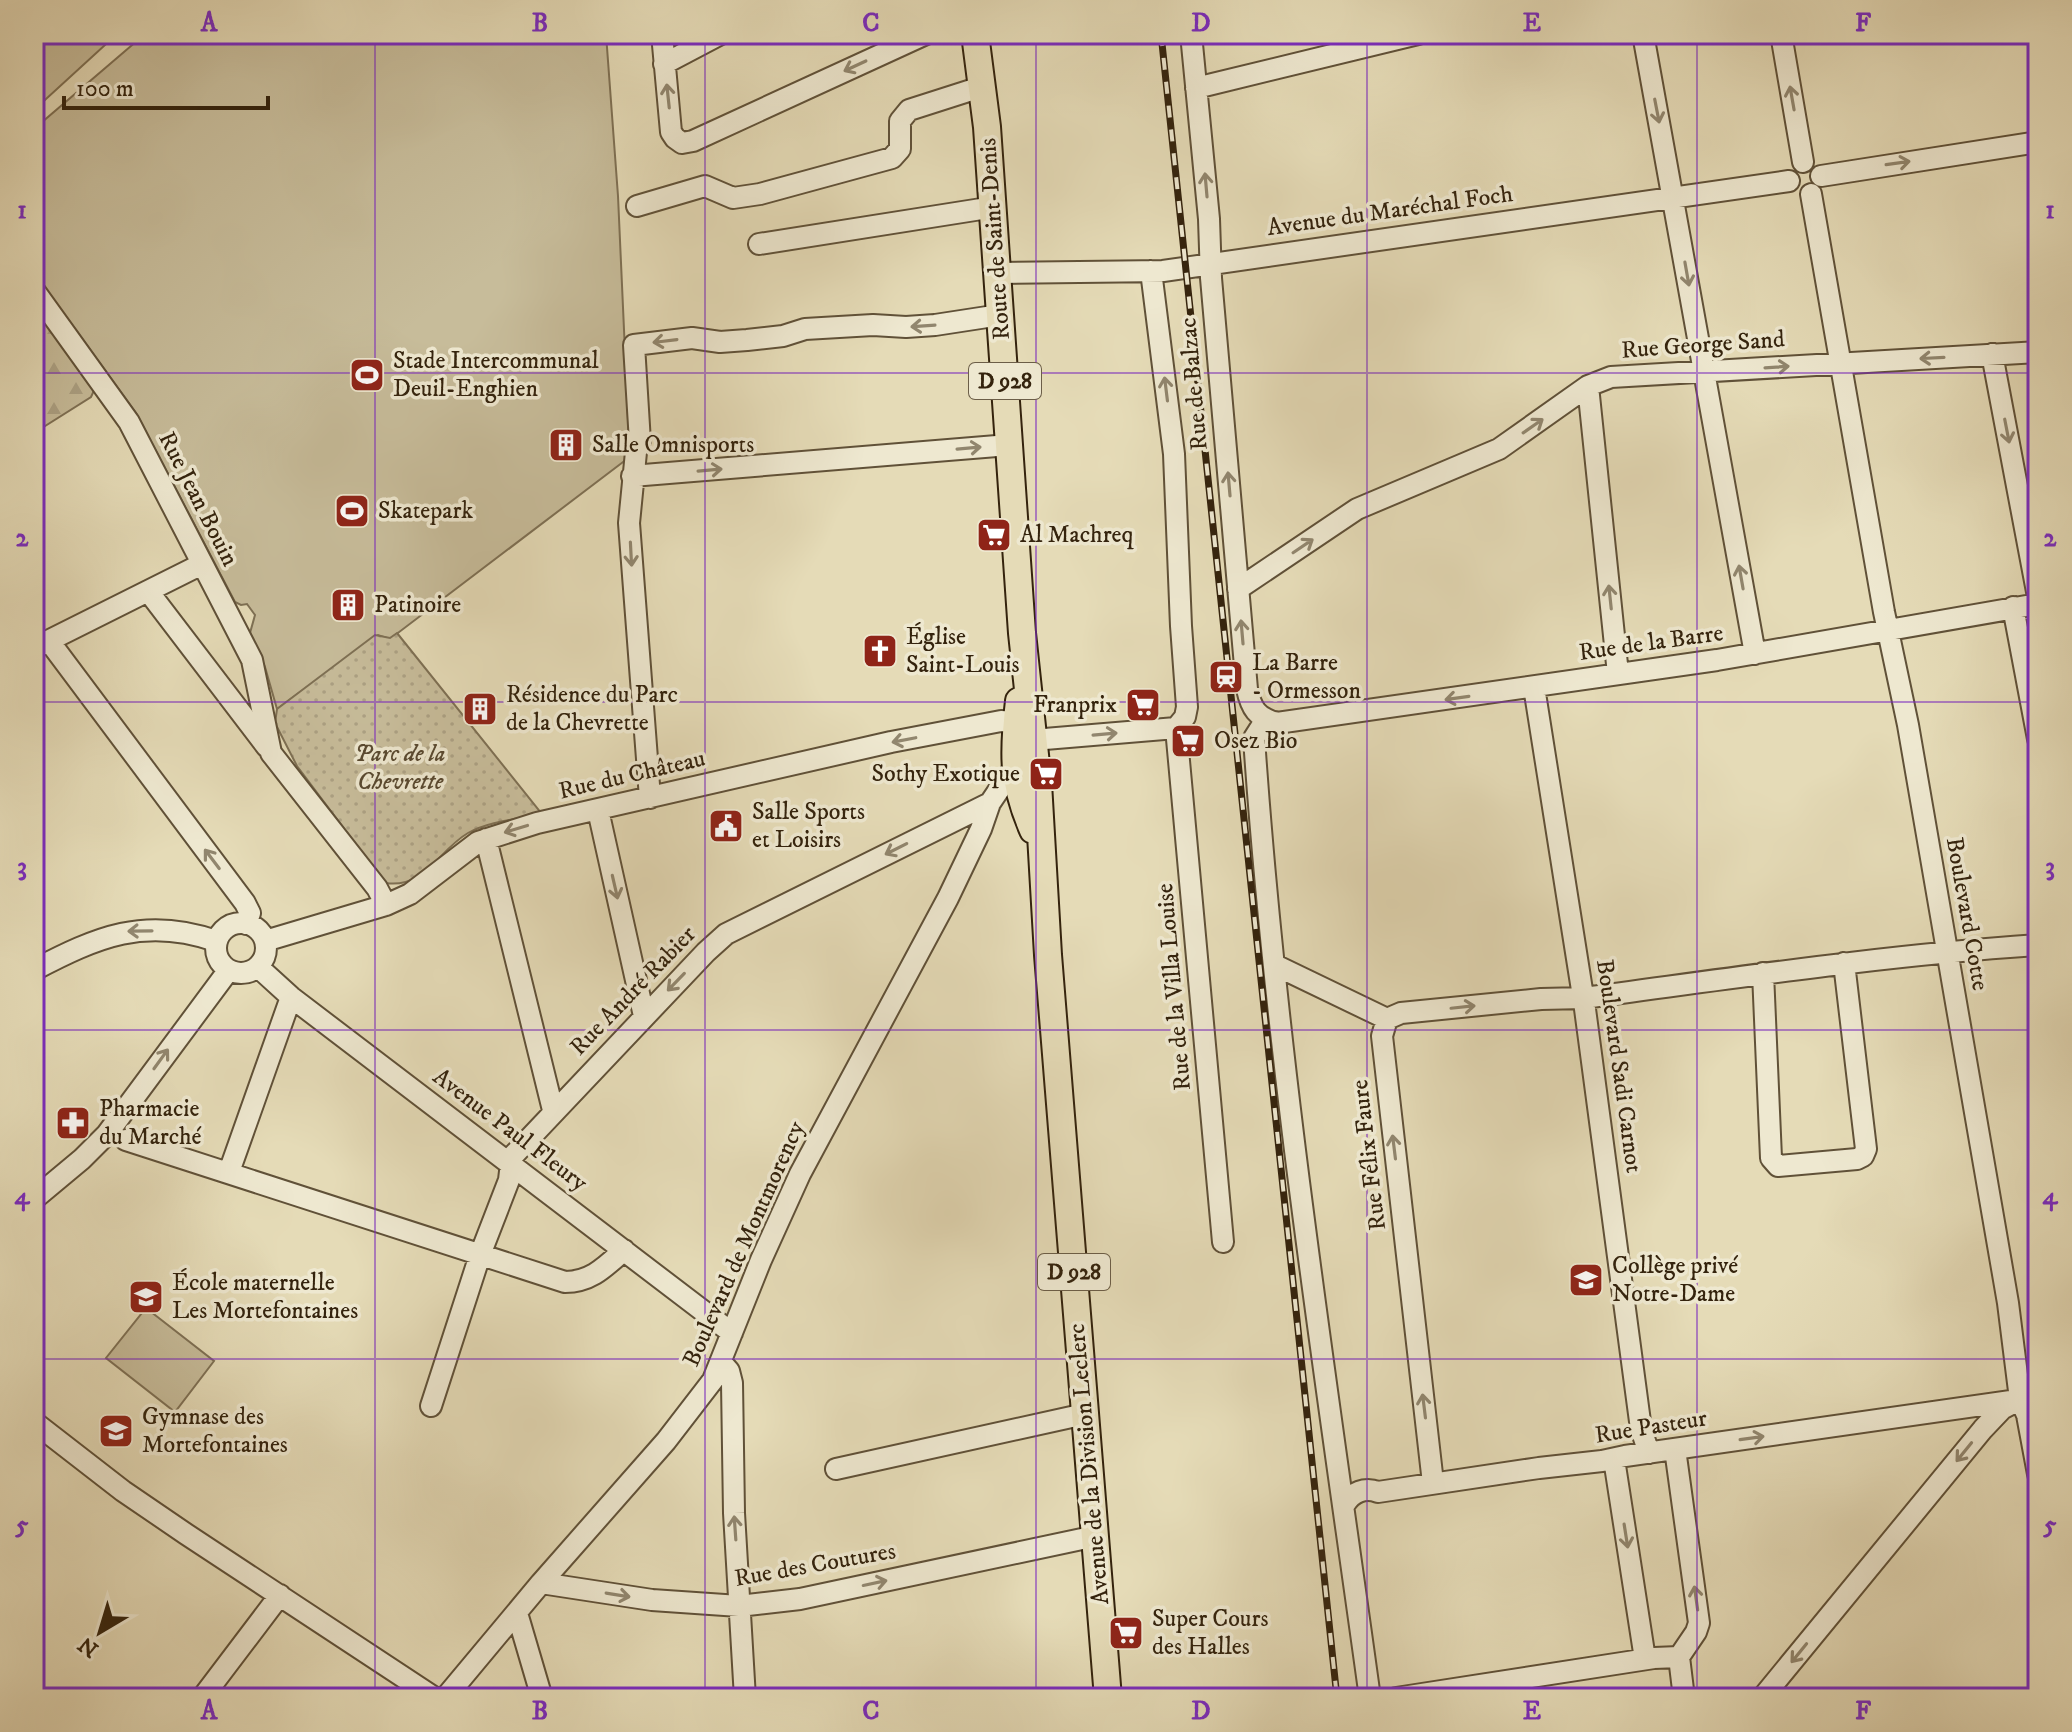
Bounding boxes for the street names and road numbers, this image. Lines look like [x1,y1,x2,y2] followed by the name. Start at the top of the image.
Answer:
[973,137,1017,341] street label: Route de Saint-Denis
[1265,179,1515,243] street label: Avenue du Maréchal Foch
[1173,316,1215,452] street label: Rue de Balzac
[1620,324,1786,366] street label: Rue George Sand
[969,363,1041,399] road number: D 928
[151,427,245,572] street label: Rue Jean Bouin
[1577,618,1725,668] street label: Rue de la Barre
[556,744,708,806] street label: Rue du Château
[1939,835,1995,993] street label: Boulevard Cotte
[1150,882,1198,1092] street label: Rue de la Villa Louise
[564,920,702,1062] street label: Rue André Rabier
[1589,957,1649,1175] street label: Boulevard Sadi Carnot
[427,1062,594,1198] street label: Avenue Paul Fleury
[1345,1078,1393,1232] street label: Rue Félix Faure
[676,1116,812,1371] street label: Boulevard de Montmorency
[1038,1254,1110,1290] road number: D 928
[1062,1322,1116,1606] street label: Avenue de la Division Leclerc
[1593,1403,1709,1451] street label: Rue Pasteur
[732,1536,898,1594] street label: Rue des Coutures

